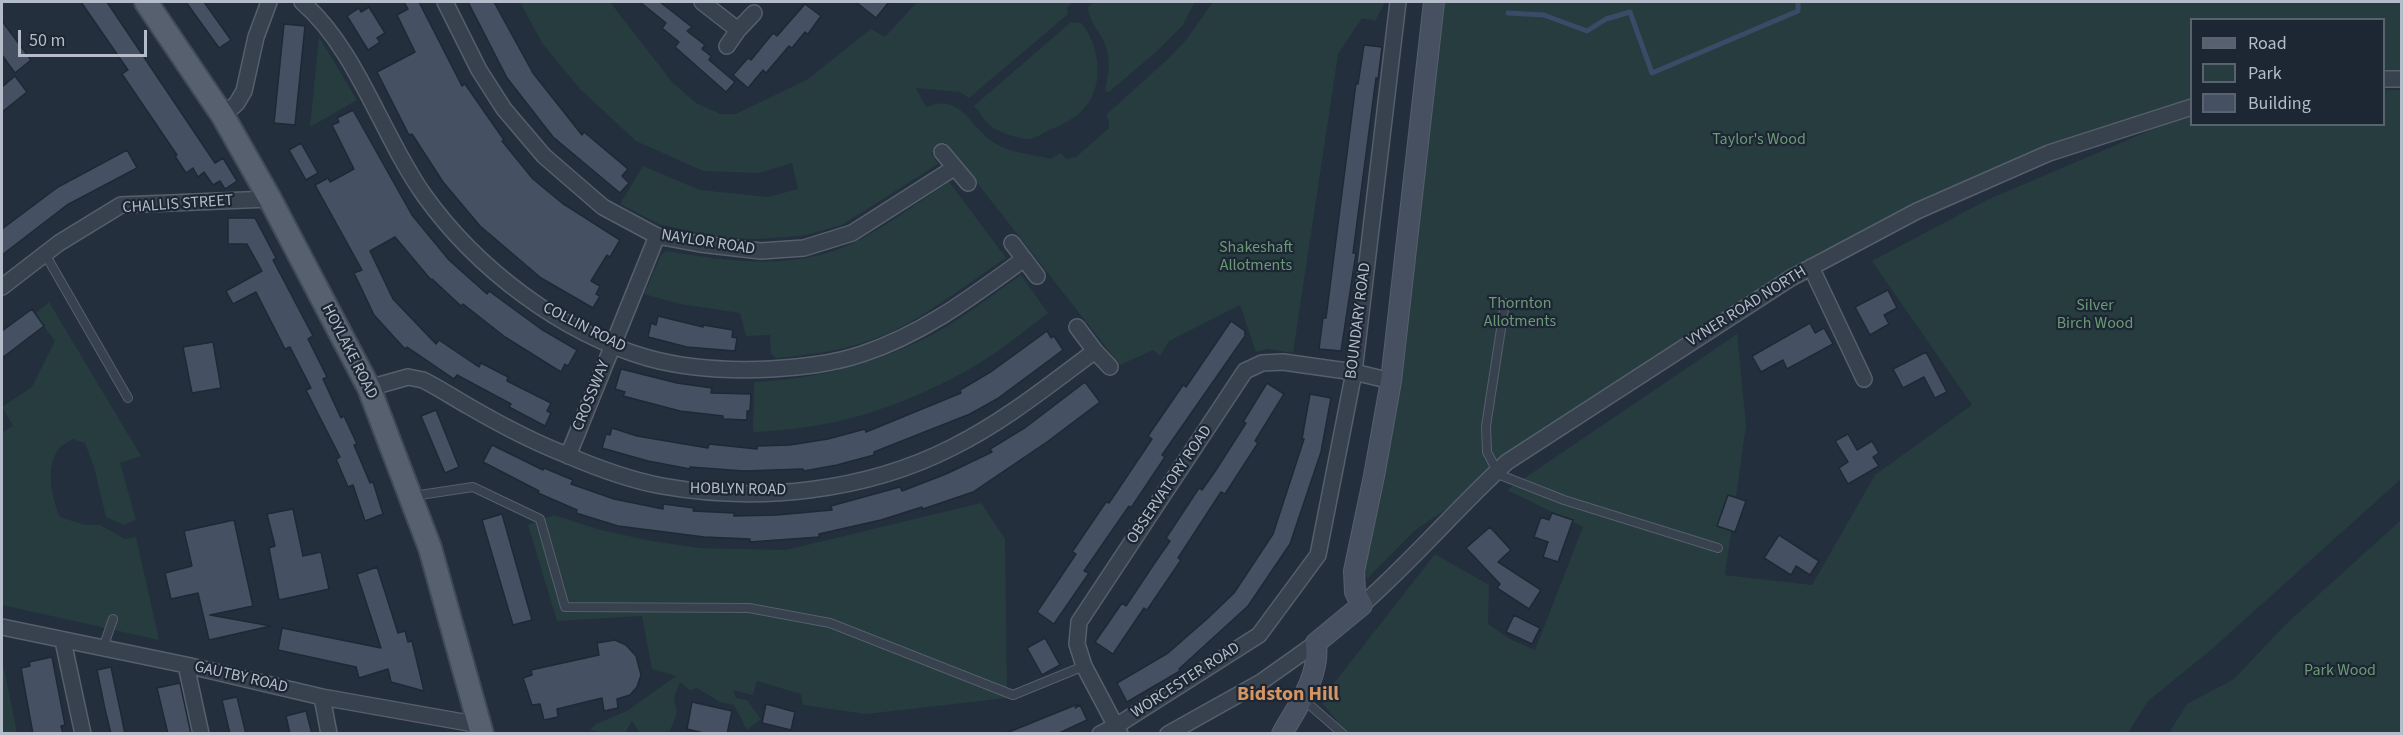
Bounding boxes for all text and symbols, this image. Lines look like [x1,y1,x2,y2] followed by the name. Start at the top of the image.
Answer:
[21,18,150,56] scale bar
[2190,18,2385,126] legend
[29,28,65,53] text: 50 m
[2248,31,2287,56] text: Road
[2248,61,2282,86] text: Park
[2248,91,2311,116] text: Building
[1712,130,1806,150] park label: Taylor's Wood
[122,192,234,218] street label: CHALLIS STREET
[660,226,756,260] street label: NAYLOR ROAD
[1219,238,1293,276] park label: Shakeshaft Allotments
[1342,262,1376,380] street label: BOUNDARY ROAD
[1684,263,1810,351] street label: VYNER ROAD NORTH
[1484,294,1556,332] park label: Thornton Allotments
[2057,296,2133,334] park label: Silver Birch Wood
[539,299,629,357] street label: COLLIN ROAD
[317,301,381,403] street label: HOYLAKE ROAD
[569,358,615,434] street label: CROSSWAY
[1123,422,1217,548] street label: OBSERVATORY ROAD
[690,480,786,500] street label: HOBLYN ROAD
[1128,639,1244,723] street label: WORCESTER ROAD
[192,658,290,698] street label: GAUTBY ROAD
[2304,661,2376,681] park label: Park Wood
[1237,684,1339,708] district label: Bidston Hill

